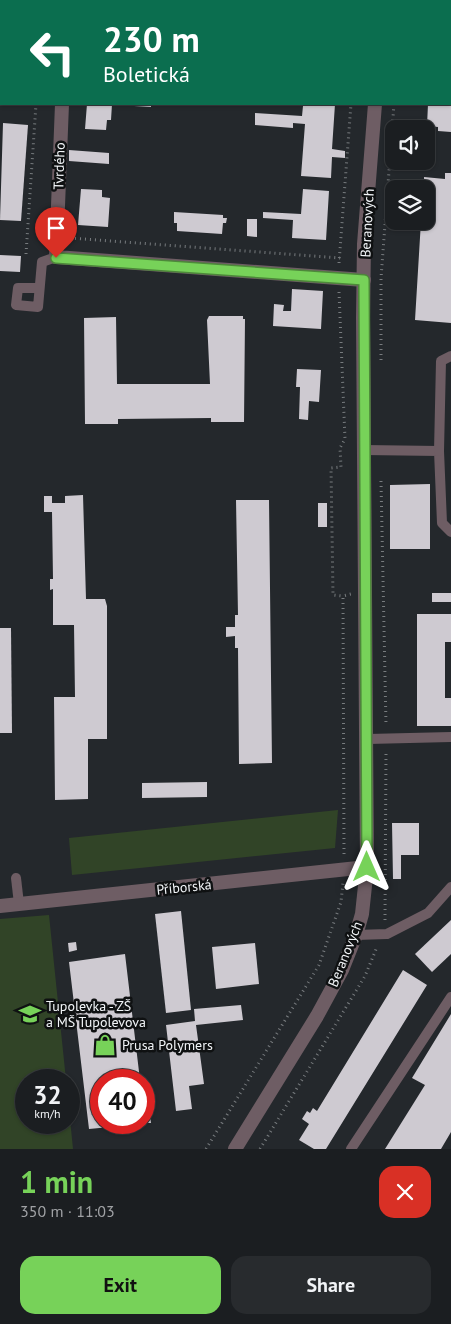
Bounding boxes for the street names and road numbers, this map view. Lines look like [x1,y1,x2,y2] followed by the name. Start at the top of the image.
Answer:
[49,142,69,190] street label: Tvrdého
[356,188,378,258] street label: Beranových
[156,875,212,899] street label: Příborská
[324,919,366,989] street label: Beranových

